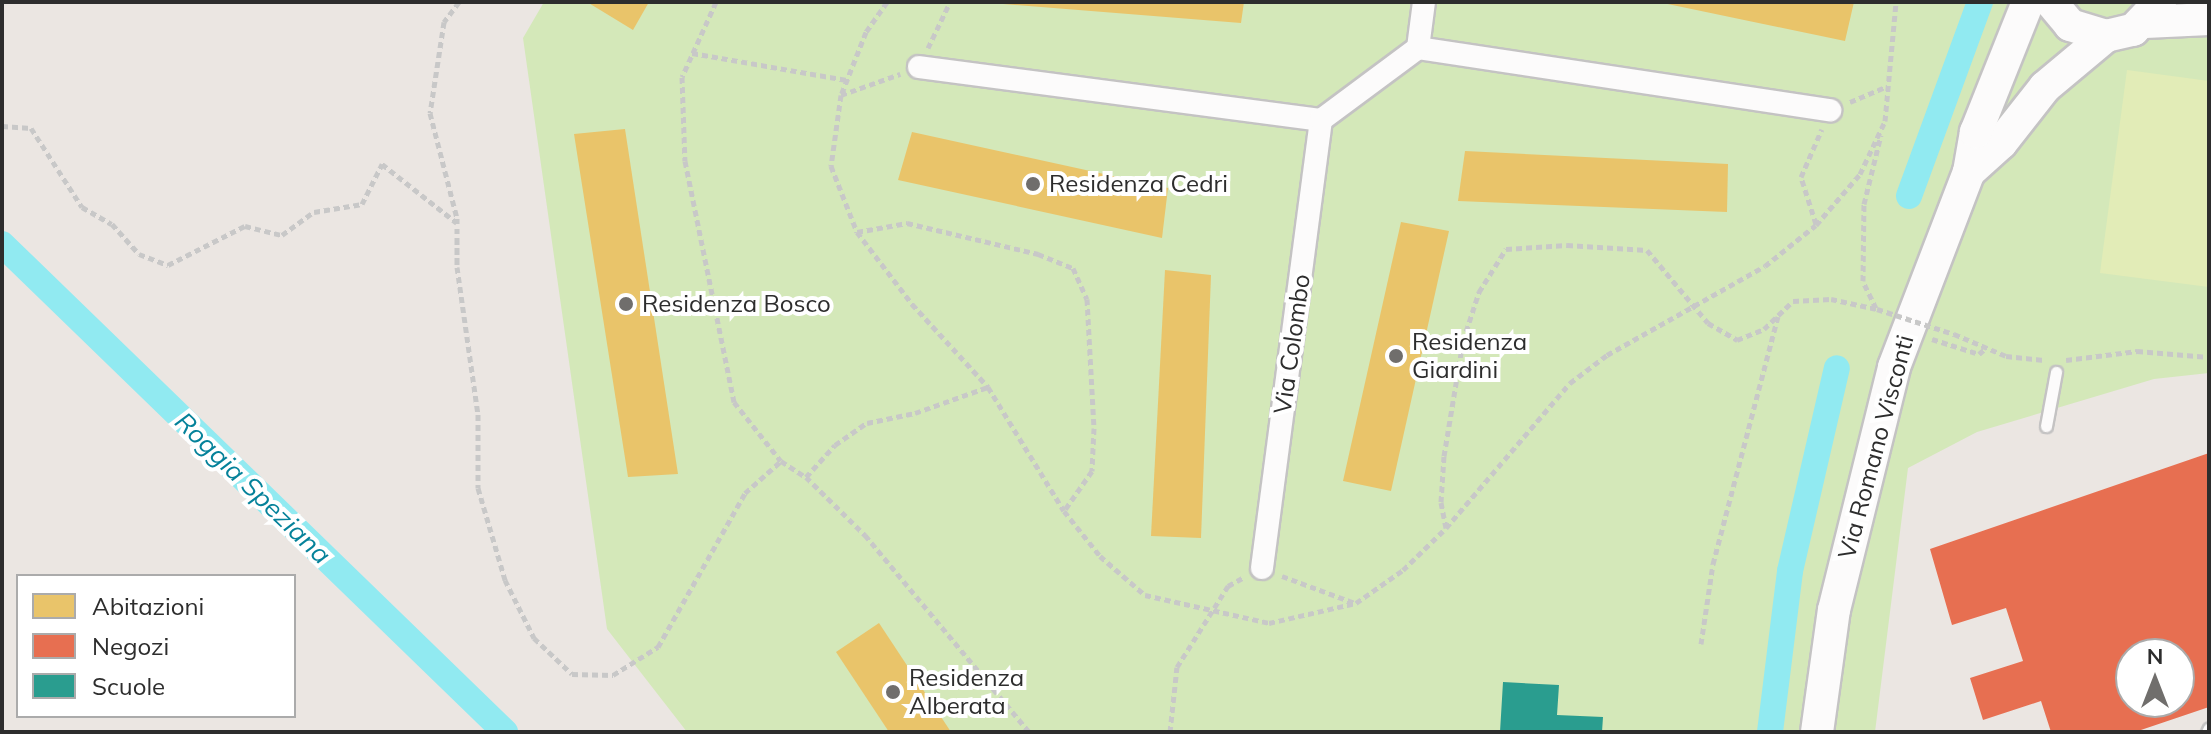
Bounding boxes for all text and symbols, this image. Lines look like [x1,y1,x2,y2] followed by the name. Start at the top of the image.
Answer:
[1049,170,1228,198] place label: Residenza Cedri
[1024,175,1042,193] marker: Residenza Cedri
[1268,272,1316,416] street label: Via Colombo
[642,290,831,318] place label: Residenza Bosco
[617,295,635,313] marker: Residenza Bosco
[1412,328,1527,384] place label: Residenza Giardini
[1832,332,1920,562] street label: Via Romano Visconti
[1387,347,1405,365] marker: Residenza Giardini
[169,406,337,570] water label: Roggia Speziana
[16,574,296,718] legend
[92,591,204,621] text: Abitazioni
[92,631,169,661] text: Negozi
[2115,638,2195,718] north arrow
[2147,642,2163,670] text: N
[909,664,1024,720] place label: Residenza Alberata
[92,671,165,701] text: Scuole
[884,683,902,701] marker: Residenza Alberata

